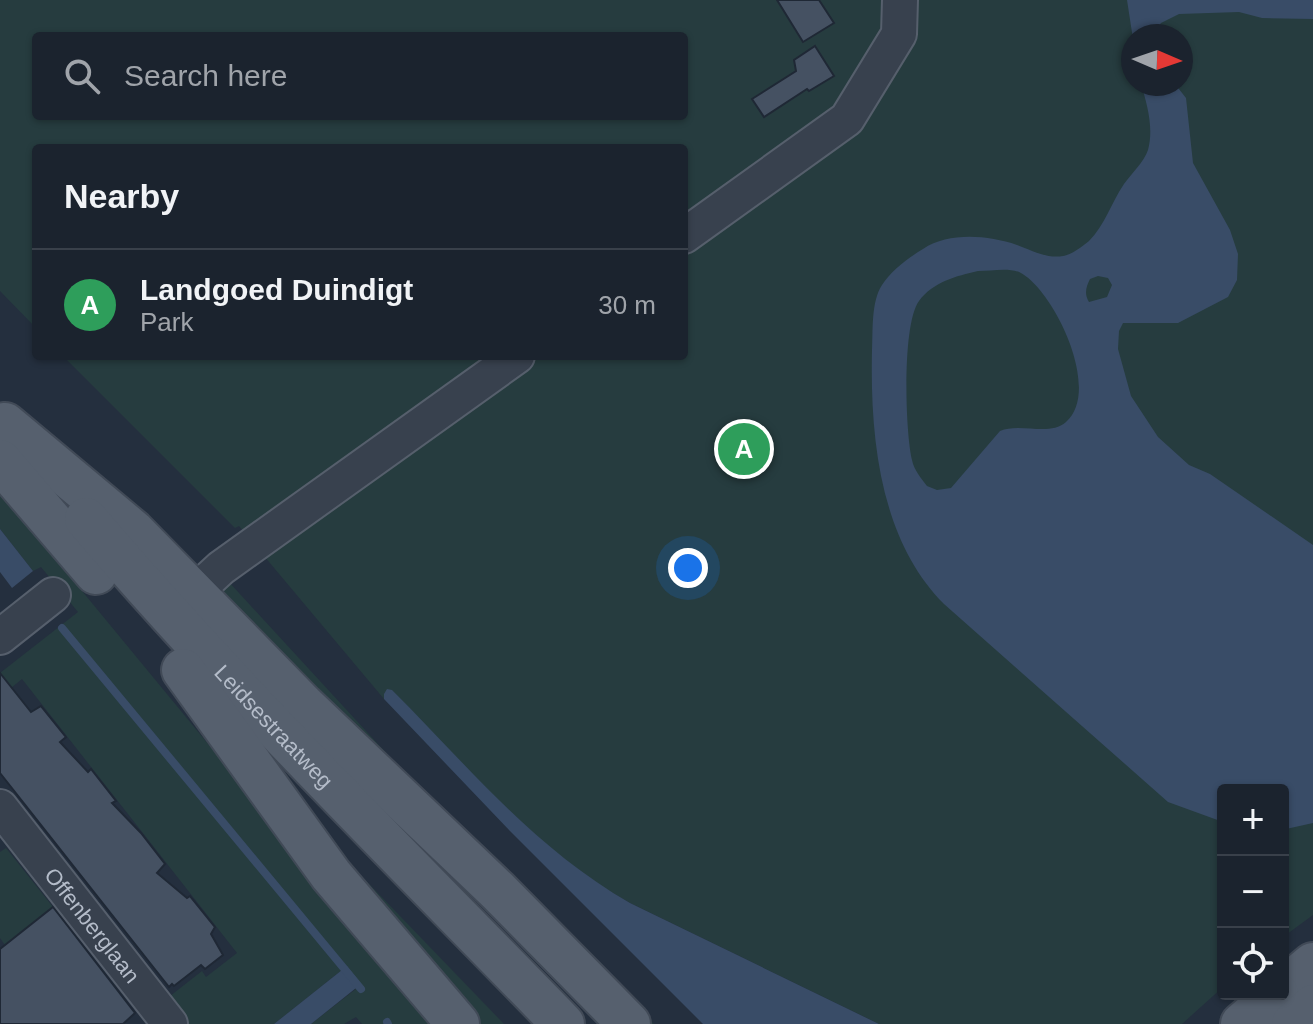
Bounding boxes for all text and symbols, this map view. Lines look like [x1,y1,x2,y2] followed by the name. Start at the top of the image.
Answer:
[1121,24,1193,96] north arrow
[32,32,688,120] search box
[60,54,104,98] icon: search
[124,59,287,92] text: Search here
[64,177,179,215] text: Nearby
[140,273,413,306] text: Landgoed Duindigt
[81,290,99,320] text: A
[598,290,656,320] text: 30 m
[140,307,193,337] text: Park
[718,419,770,479] pin: A
[668,548,708,588] your location
[210,660,338,793] street label: Leidsestraatweg
[1217,784,1289,1000] map controls
[1217,784,1289,856] button: +
[1217,856,1289,928] button: −
[40,863,145,988] street label: Offenberglaan
[1217,928,1289,1000] button: locate

